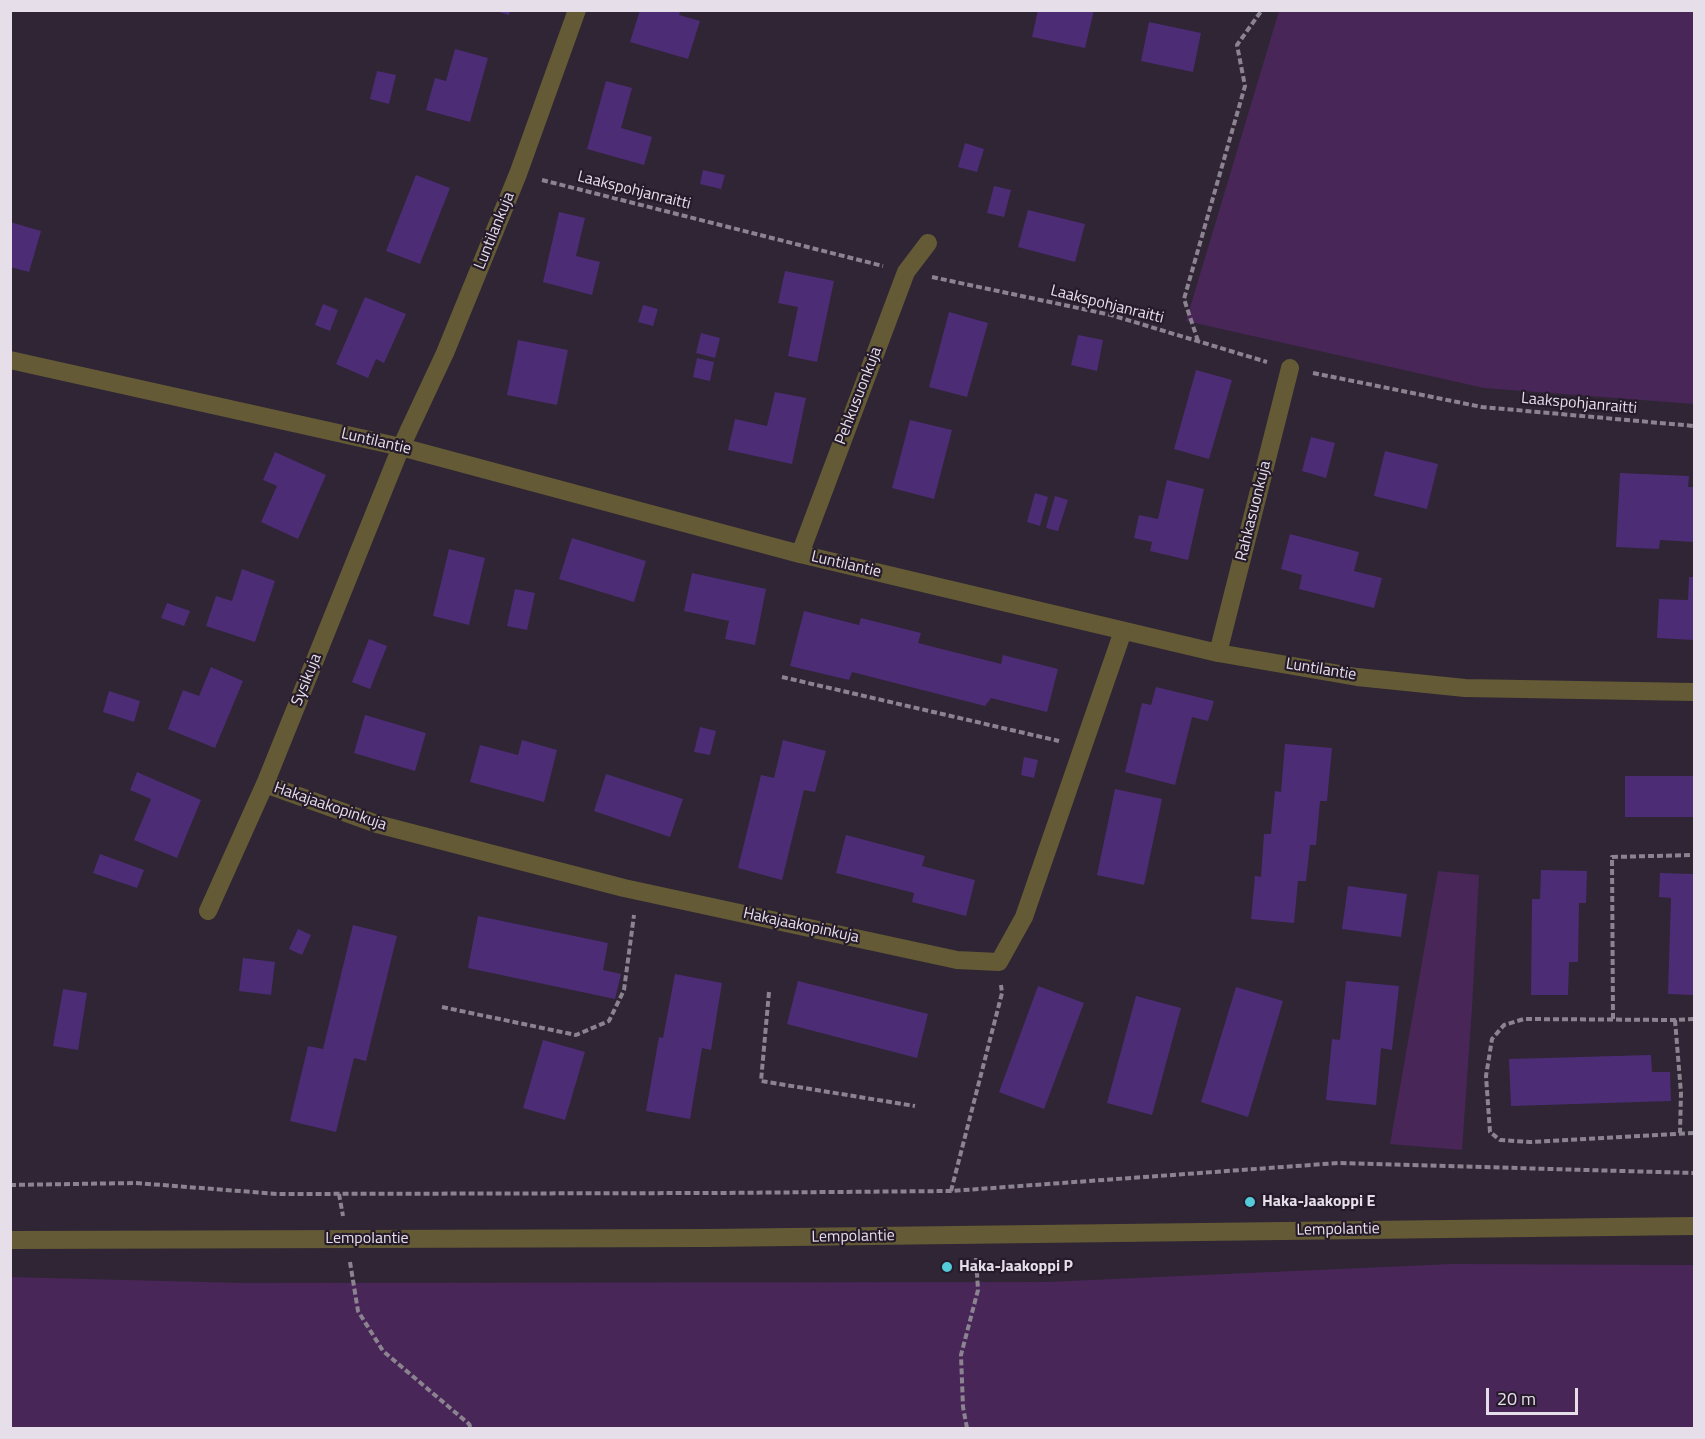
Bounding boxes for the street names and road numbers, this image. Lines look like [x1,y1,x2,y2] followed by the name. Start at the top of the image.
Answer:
[575,168,693,214] street label: Laakspohjanraitti
[471,190,519,272] street label: Luntilankuja
[1048,282,1166,328] street label: Laakspohjanraitti
[832,345,886,447] street label: Pehkusuonkuja
[1520,389,1638,419] street label: Laakspohjanraitti
[339,425,413,459] street label: Luntilantie
[1232,459,1276,563] street label: Rahkasuonkuja
[809,548,883,582] street label: Luntilantie
[288,651,326,709] street label: Sysikuja
[1284,655,1358,685] street label: Luntilantie
[271,779,389,835] street label: Hakajaakopinkuja
[741,904,861,948] street label: Hakajaakopinkuja
[1296,1220,1380,1240] street label: Lempolantie
[811,1227,895,1247] street label: Lempolantie
[325,1229,409,1249] street label: Lempolantie

